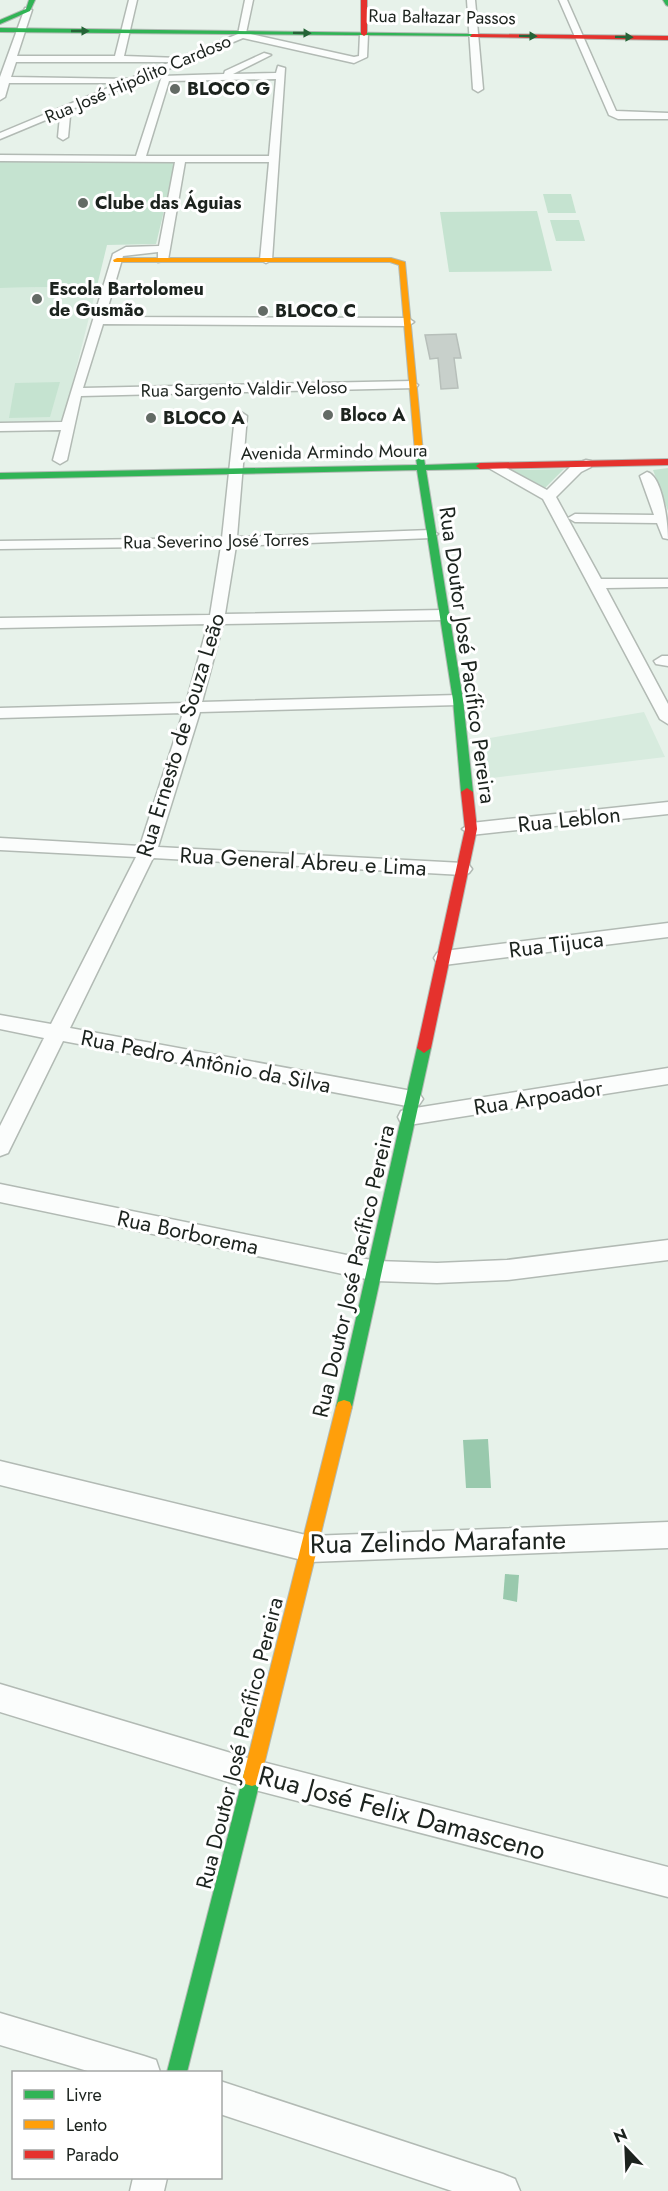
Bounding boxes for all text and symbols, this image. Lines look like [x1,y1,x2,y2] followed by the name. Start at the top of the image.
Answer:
[368,3,516,31] street label: Rua Baltazar Passos
[70,26,89,36] one-way arrow
[41,28,235,130] street label: Rua José Hipólito Cardoso
[292,28,311,38] one-way arrow
[518,31,537,41] one-way arrow
[614,32,633,42] one-way arrow
[187,76,270,102] place label: BLOCO G
[168,82,182,96] marker: BLOCO G
[95,189,242,216] place label: Clube das Águias
[76,196,90,210] marker: Clube das Águias
[49,276,204,323] place label: Escola Bartolomeu de Gusmão
[30,292,44,306] marker: Escola Bartolomeu de Gusmão
[275,298,356,324] place label: BLOCO C
[256,304,270,318] marker: BLOCO C
[140,374,348,404] street label: Rua Sargento Valdir Veloso
[340,402,406,428] place label: Bloco A
[163,405,245,431] place label: BLOCO A
[321,408,335,422] marker: Bloco A
[144,411,158,425] marker: BLOCO A
[240,437,428,467] street label: Avenida Armindo Moura
[431,504,505,806] street label: Rua Doutor José Pacífico Pereira
[123,526,309,556] street label: Rua Severino José Torres
[128,609,232,861] street label: Rua Ernesto de Souza Leão
[516,798,622,840] street label: Rua Leblon
[179,839,427,883] street label: Rua General Abreu e Lima
[507,922,605,966] street label: Rua Tijuca
[78,1021,334,1101] street label: Rua Pedro Antônio da Silva
[471,1071,605,1123] street label: Rua Arpoador
[304,1121,402,1421] street label: Rua Doutor José Pacífico Pereira
[114,1201,262,1263] street label: Rua Borborema
[310,1520,566,1563] street label: Rua Zelindo Marafante
[187,1594,291,1892] street label: Rua Doutor José Pacífico Pereira
[254,1755,550,1870] street label: Rua José Felix Damasceno
[12,2071,222,2179] legend
[66,2082,102,2108] text: Livre
[66,2112,107,2138] text: Lento
[596,2119,656,2179] north arrow
[610,2123,631,2149] text: N
[66,2142,119,2168] text: Parado

